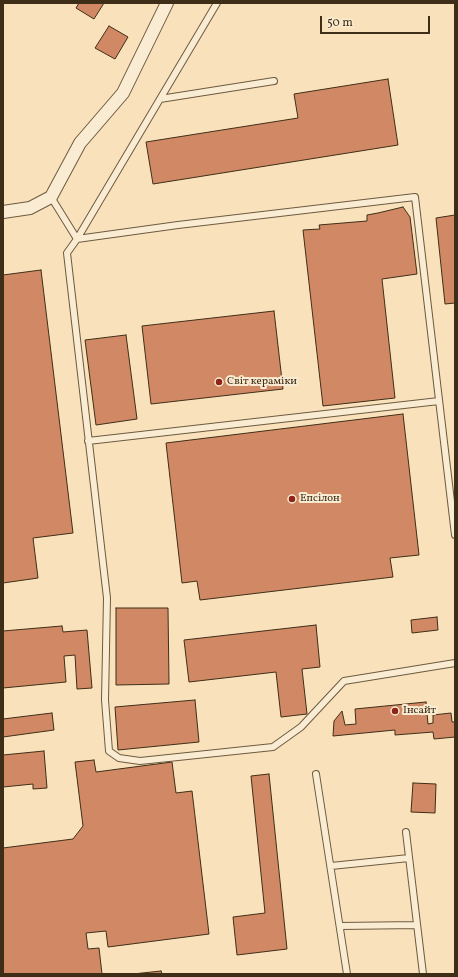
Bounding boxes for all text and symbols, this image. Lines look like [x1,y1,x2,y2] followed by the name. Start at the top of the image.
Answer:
[322,8,432,34] scale bar
[327,15,353,31] text: 50 m
[227,375,297,389] place label: Світ кераміки
[214,377,224,387] marker: Світ кераміки
[300,492,340,506] place label: Епсілон
[287,494,297,504] marker: Епсілон
[403,704,436,718] place label: Інсайт
[390,706,400,716] marker: Інсайт

